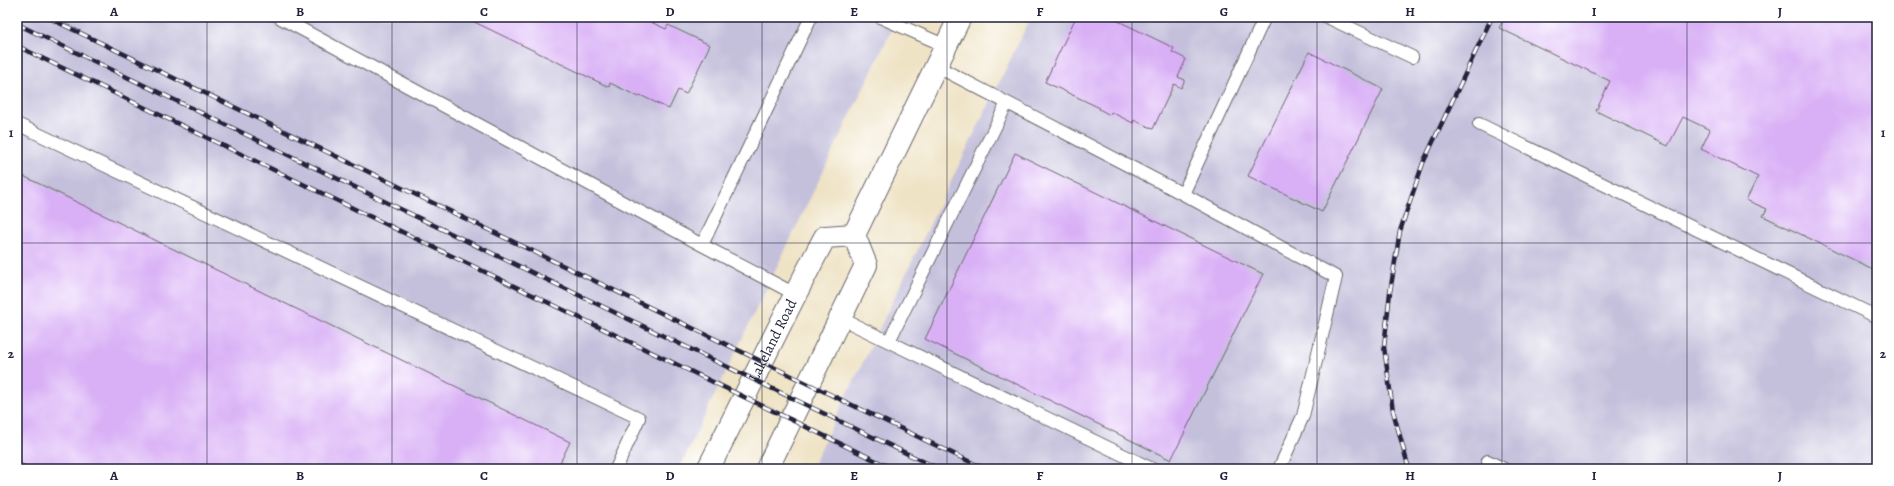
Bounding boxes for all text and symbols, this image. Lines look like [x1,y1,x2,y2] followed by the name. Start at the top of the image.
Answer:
[109,3,119,20] text: A
[296,3,304,20] text: B
[480,3,488,20] text: C
[665,3,675,20] text: D
[850,3,858,20] text: E
[1037,3,1044,20] text: F
[1220,3,1228,20] text: G
[1405,3,1415,20] text: H
[1592,3,1597,20] text: I
[1778,3,1782,20] text: J
[9,124,14,141] text: 1
[1881,124,1886,141] text: 1
[744,295,802,385] street label: Lakeland Road
[8,345,15,362] text: 2
[1880,345,1887,362] text: 2
[109,467,119,484] text: A
[296,467,304,484] text: B
[480,467,488,484] text: C
[665,467,675,484] text: D
[850,467,858,484] text: E
[1037,467,1044,484] text: F
[1220,467,1228,484] text: G
[1405,467,1415,484] text: H
[1592,467,1597,484] text: I
[1778,467,1782,484] text: J

